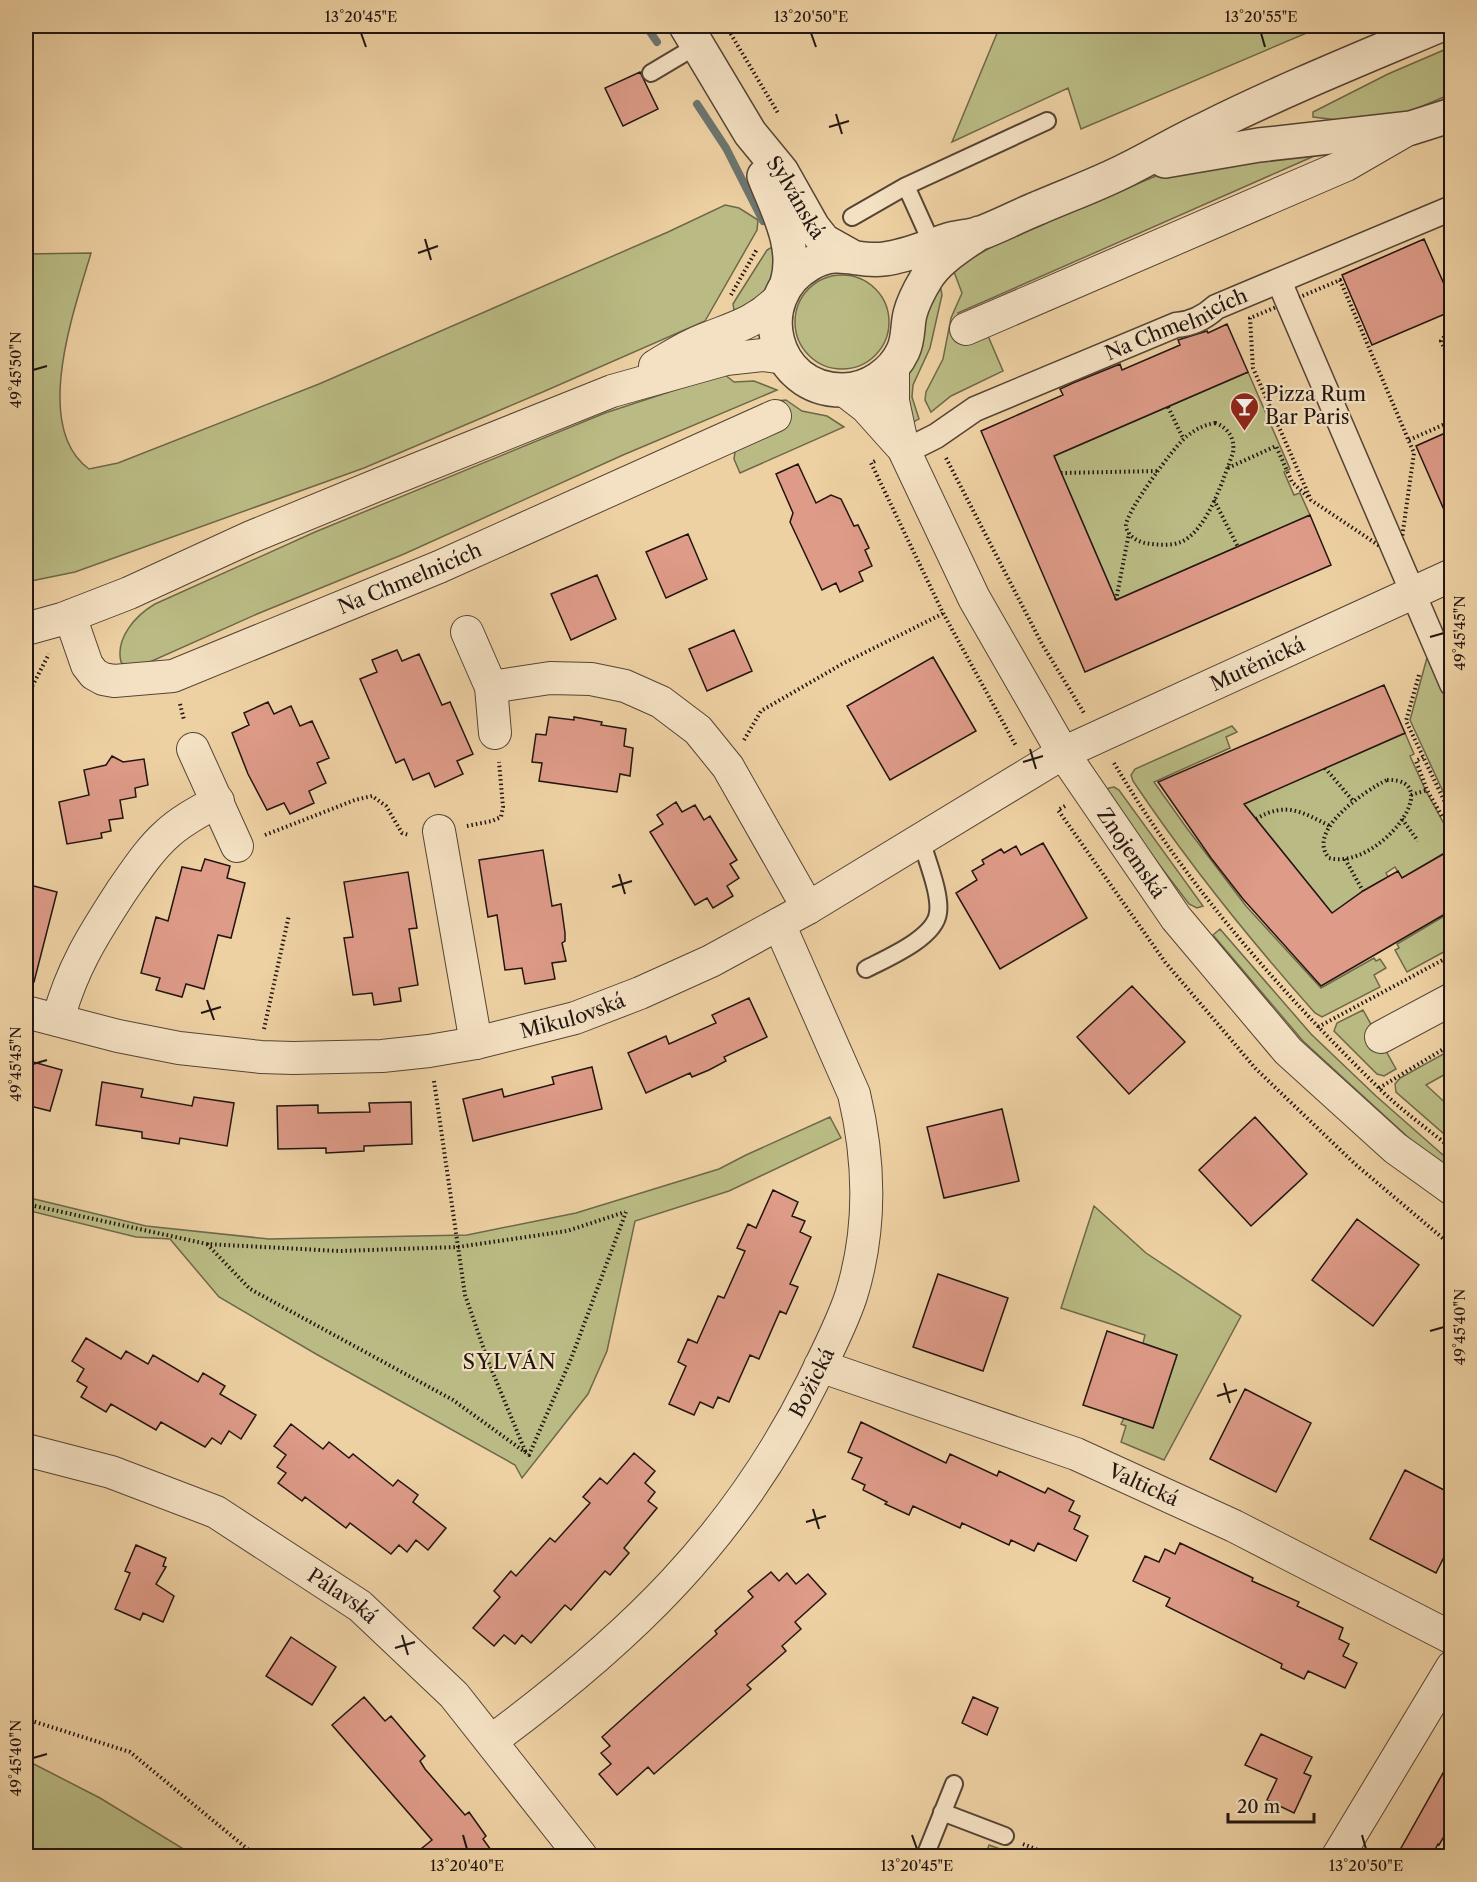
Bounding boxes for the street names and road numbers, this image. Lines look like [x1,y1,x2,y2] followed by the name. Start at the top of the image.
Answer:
[762,151,830,244] street label: Sylvánská
[1101,283,1252,365] street label: Na Chmelnicích
[334,537,486,619] street label: Na Chmelnicích
[1206,632,1309,696] street label: Mutěnická
[1092,803,1171,903] street label: Znojemská
[518,988,629,1043] street label: Mikulovská
[784,1343,840,1422] street label: Božická
[1104,1458,1183,1511] street label: Valtická
[303,1563,383,1629] street label: Pálavská

